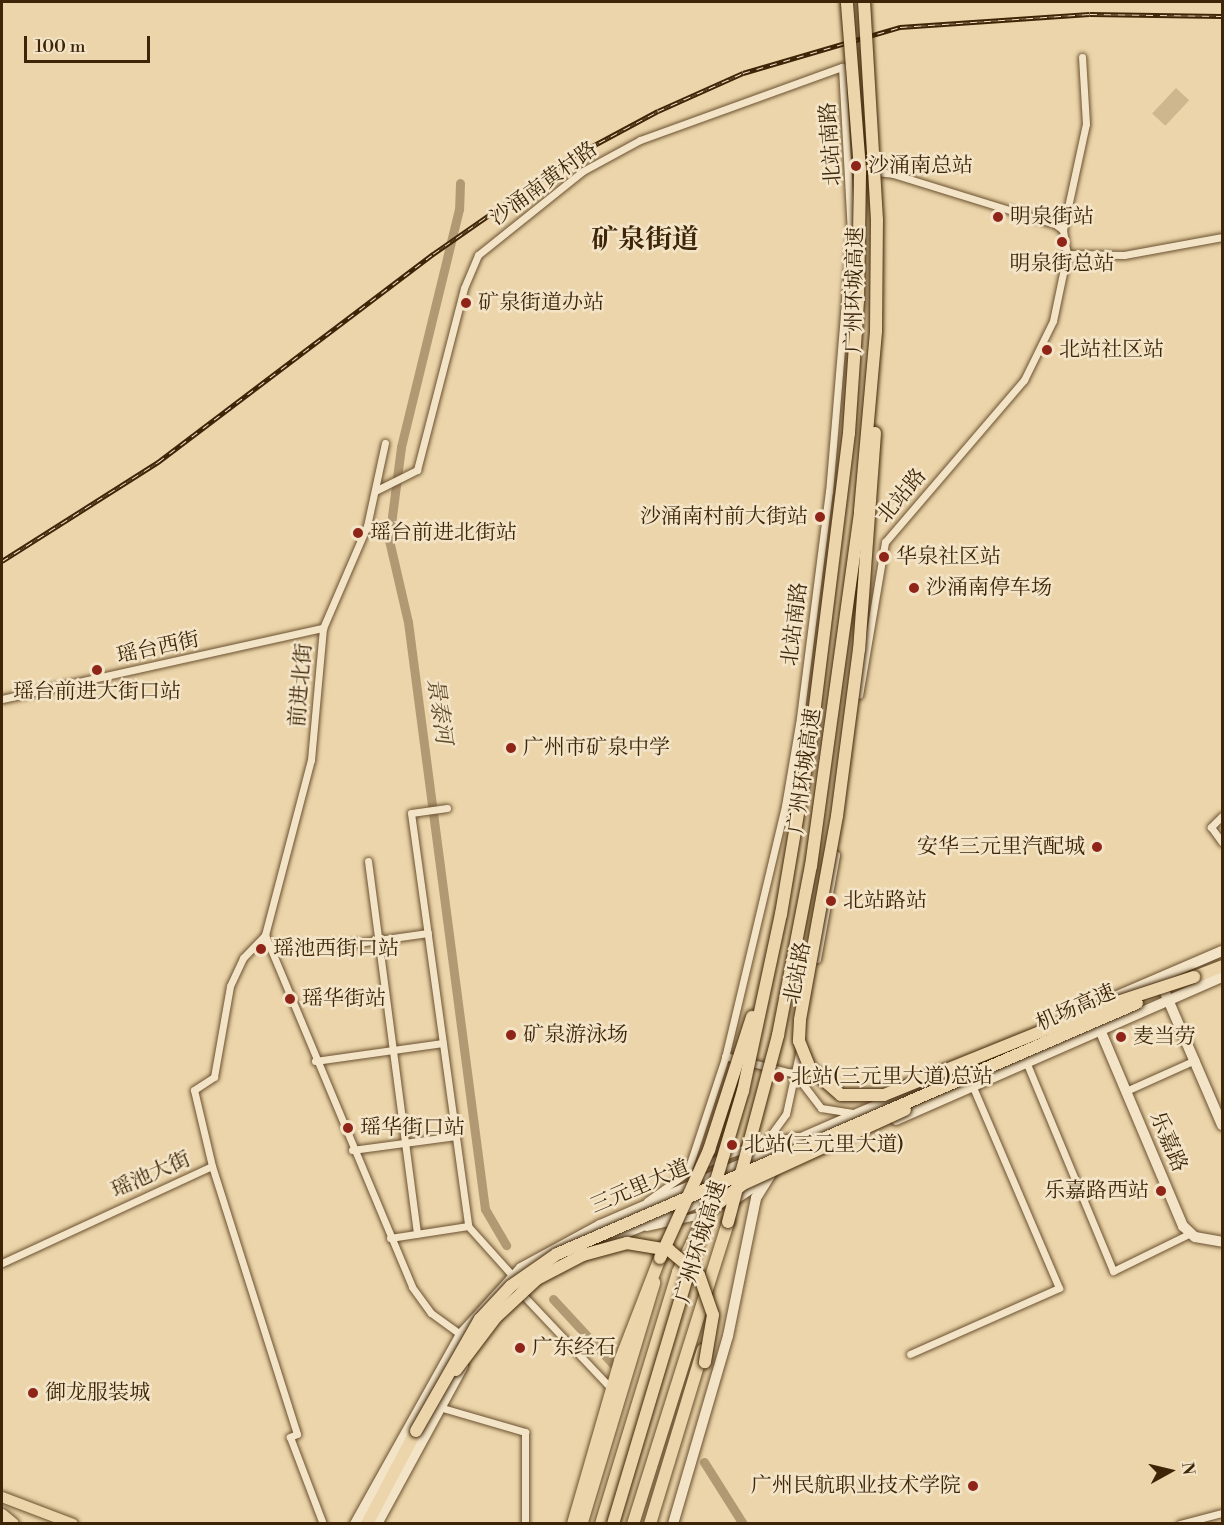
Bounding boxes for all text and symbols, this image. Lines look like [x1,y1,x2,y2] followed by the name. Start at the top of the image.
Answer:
[27,24,153,62] scale bar
[35,35,86,58] text: 100 m
[816,101,846,187] street label: 北站南路
[486,137,602,231] street label: 沙涌南黄村路
[868,153,973,179] place label: 沙涌南总站
[849,159,863,173] marker: 沙涌南总站
[1010,204,1094,230] place label: 明泉街站
[991,210,1005,224] marker: 明泉街站
[591,225,699,257] district label: 矿泉街道
[841,227,869,353] street label: 广州环城高速
[1055,235,1069,249] marker: 明泉街总站
[1010,251,1114,277] place label: 明泉街总站
[478,290,604,316] place label: 矿泉街道办站
[459,296,473,310] marker: 矿泉街道办站
[1059,337,1164,363] place label: 北站社区站
[1040,343,1054,357] marker: 北站社区站
[872,464,932,528] street label: 北站路
[640,504,808,530] place label: 沙涌南村前大街站
[813,510,827,524] marker: 沙涌南村前大街站
[370,520,517,546] place label: 瑶台前进北街站
[351,526,365,540] marker: 瑶台前进北街站
[896,544,1001,570] place label: 华泉社区站
[877,550,891,564] marker: 华泉社区站
[926,575,1052,601] place label: 沙涌南停车场
[777,581,813,667] street label: 北站南路
[907,581,921,595] marker: 沙涌南停车场
[114,627,202,669] street label: 瑶台西街
[285,642,317,728] street label: 前进北街
[90,663,104,677] marker: 瑶台前进大街口站
[421,676,457,746] water label: 景泰河
[13,679,181,705] place label: 瑶台前进大街口站
[784,707,826,835] street label: 广州环城高速
[523,735,670,761] place label: 广州市矿泉中学
[504,741,518,755] marker: 广州市矿泉中学
[917,834,1085,860] place label: 安华三元里汽配城
[1090,840,1104,854] marker: 安华三元里汽配城
[843,888,927,914] place label: 北站路站
[824,894,838,908] marker: 北站路站
[273,936,399,962] place label: 瑶池西街口站
[780,940,816,1006] street label: 北站路
[254,942,268,956] marker: 瑶池西街口站
[1033,979,1119,1037] street label: 机场高速
[302,986,386,1012] place label: 瑶华街站
[283,992,297,1006] marker: 瑶华街站
[523,1022,628,1048] place label: 矿泉游泳场
[1133,1024,1196,1050] place label: 麦当劳
[504,1028,518,1042] marker: 矿泉游泳场
[1114,1030,1128,1044] marker: 麦当劳
[791,1064,993,1090] place label: 北站(三元里大道)总站
[772,1070,786,1084] marker: 北站(三元里大道)总站
[1144,1108,1192,1176] street label: 乐嘉路
[360,1115,465,1141] place label: 瑶华街口站
[341,1121,355,1135] marker: 瑶华街口站
[744,1132,904,1158] place label: 北站(三元里大道)
[725,1138,739,1152] marker: 北站(三元里大道)
[108,1146,194,1204] street label: 瑶池大街
[587,1155,693,1219] street label: 三元里大道
[671,1178,731,1306] street label: 广州环城高速
[1044,1178,1149,1204] place label: 乐嘉路西站
[1154,1184,1168,1198] marker: 乐嘉路西站
[532,1335,616,1361] place label: 广东经石
[513,1341,527,1355] marker: 广东经石
[45,1380,150,1406] place label: 御龙服装城
[26,1386,40,1400] marker: 御龙服装城
[1140,1441,1200,1501] north arrow
[1177,1461,1199,1476] text: N
[751,1473,961,1499] place label: 广州民航职业技术学院
[966,1479,980,1493] marker: 广州民航职业技术学院

